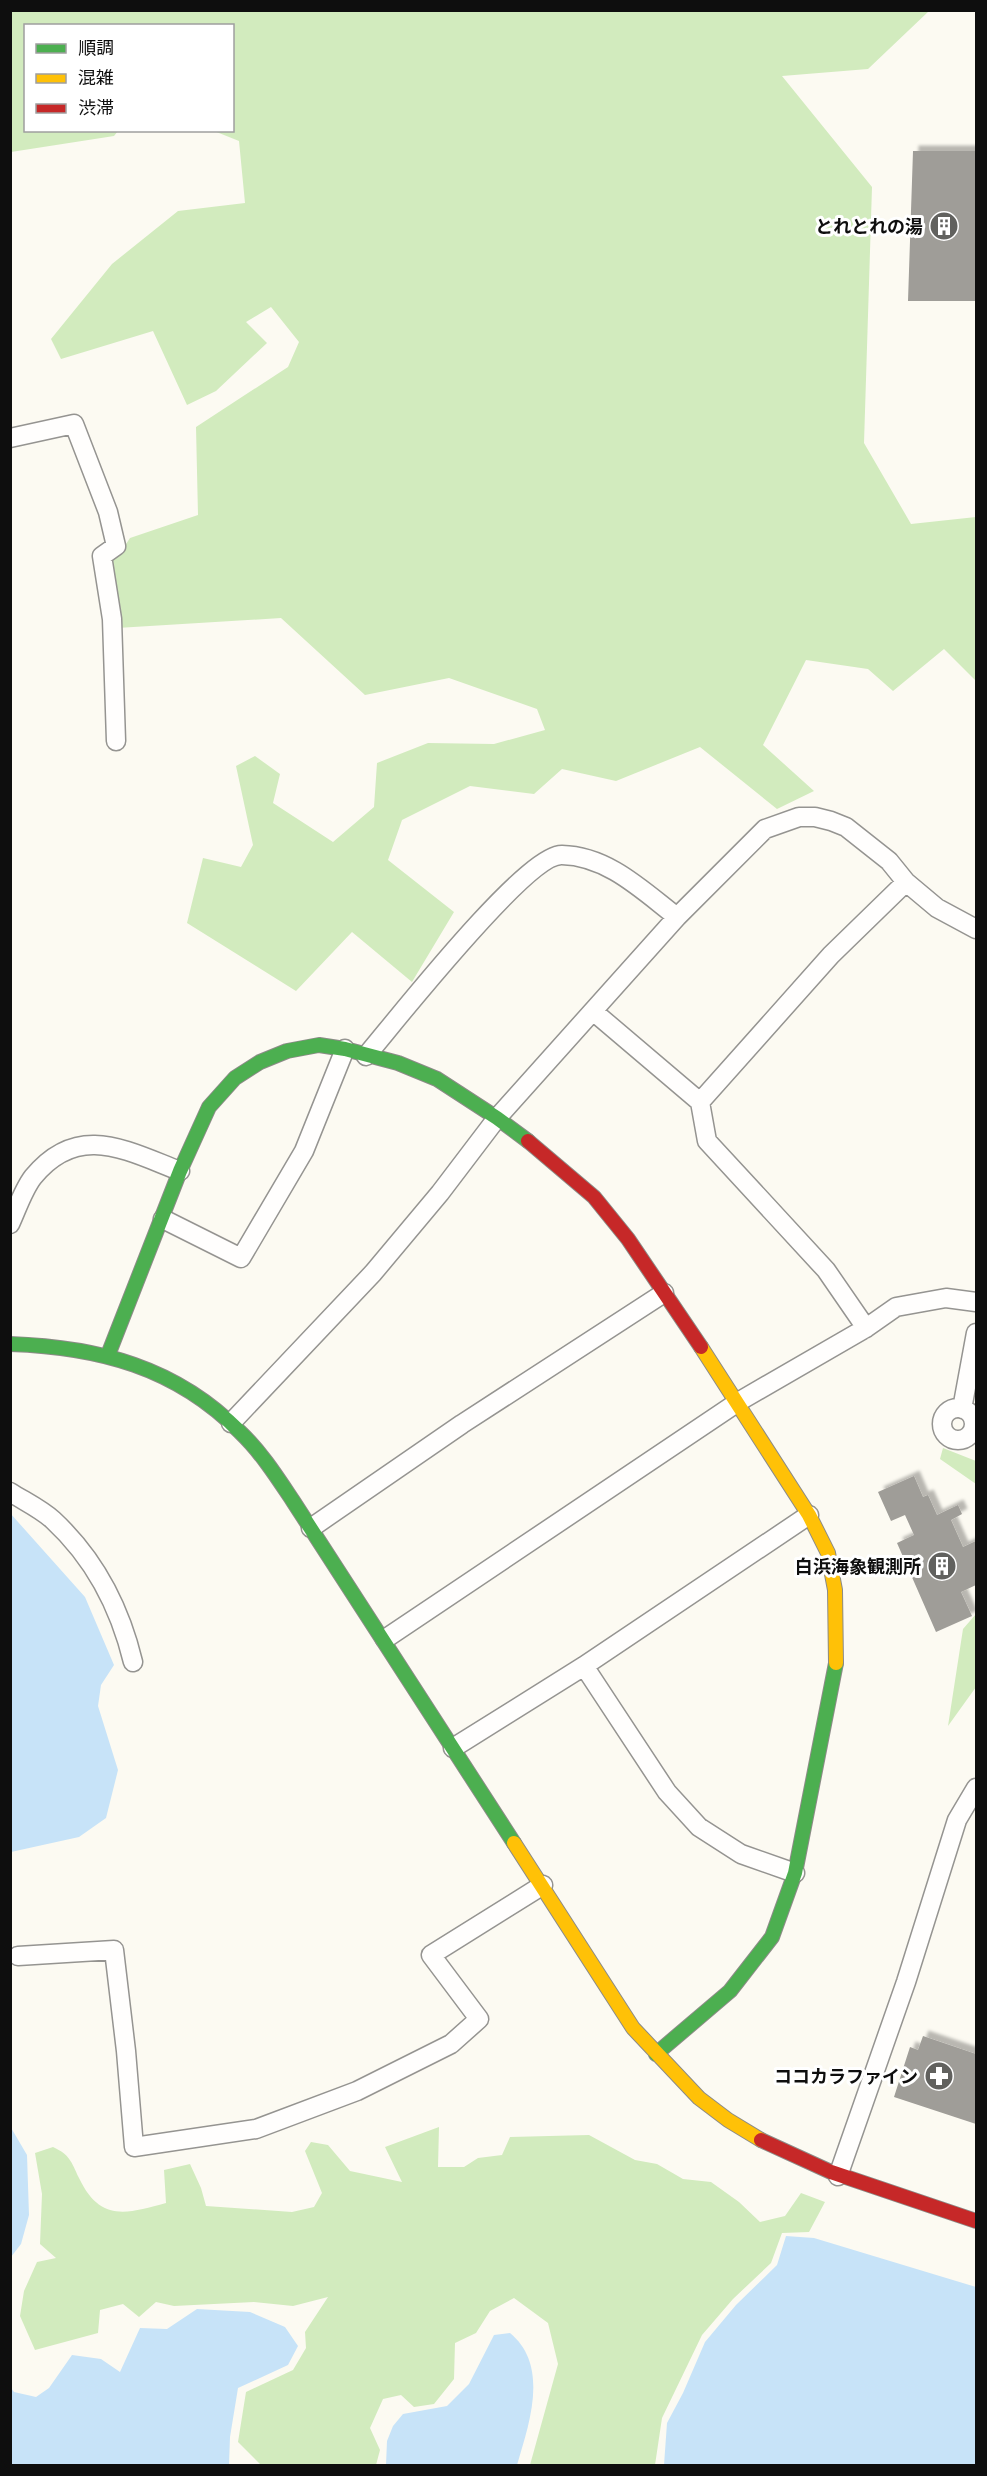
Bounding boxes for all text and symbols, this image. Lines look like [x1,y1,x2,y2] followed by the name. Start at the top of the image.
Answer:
[24,24,234,132] legend
[78,35,114,59] text: 順調
[78,65,114,89] text: 混雑
[78,95,114,119] text: 渋滞
[928,210,960,242] building icon: とれとれの湯
[815,214,923,238] place label: とれとれの湯
[926,1550,958,1582] building icon: 白浜海象観測所
[795,1554,921,1578] place label: 白浜海象観測所
[923,2060,955,2092] pharmacy icon: ココカラファイン
[774,2064,918,2088] place label: ココカラファイン

